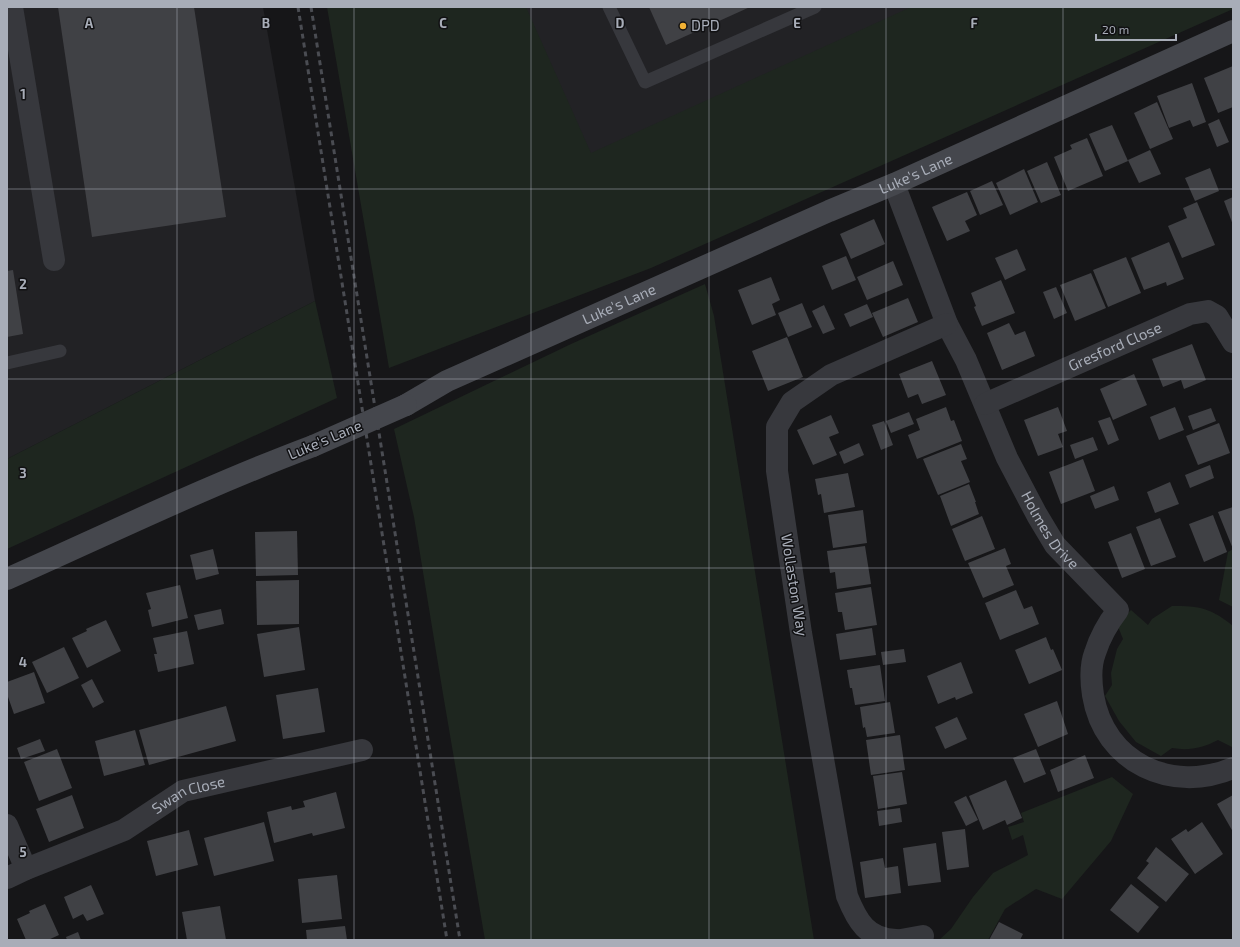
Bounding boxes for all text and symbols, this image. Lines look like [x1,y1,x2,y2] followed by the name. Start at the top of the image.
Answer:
[85,15,94,31] text: A
[262,15,270,31] text: B
[439,15,447,31] text: C
[616,15,625,31] text: D
[793,15,801,31] text: E
[970,15,978,31] text: F
[691,16,720,34] place label: DPD
[1096,16,1176,42] scale bar
[678,21,688,31] marker: DPD
[1102,22,1129,36] text: 20 m
[20,86,26,102] text: 1
[876,149,955,197] street label: Luke's Lane
[19,276,27,292] text: 2
[579,279,658,328] street label: Luke's Lane
[1065,318,1164,374] street label: Gresford Close
[285,415,364,463] street label: Luke's Lane
[19,465,27,481] text: 3
[1018,488,1083,572] street label: Holmes Drive
[778,532,812,637] street label: Wollaston Way
[19,654,27,670] text: 4
[148,772,227,817] street label: Swan Close
[19,844,27,860] text: 5

